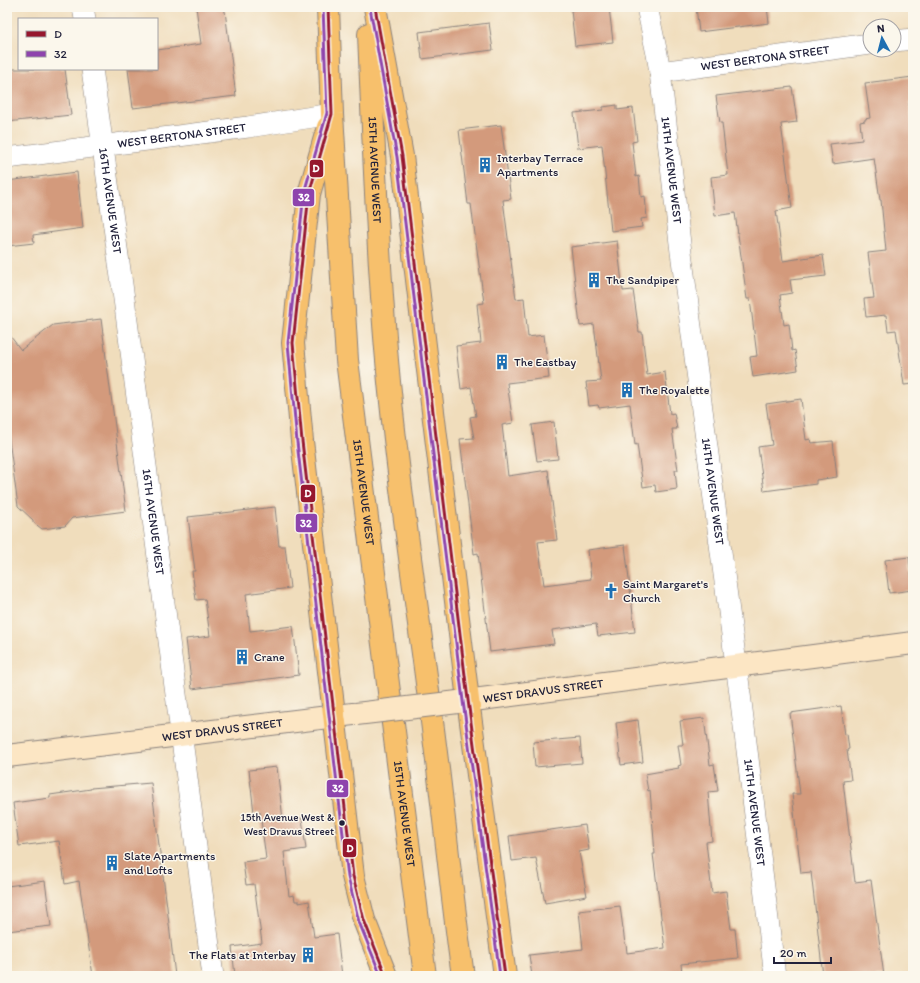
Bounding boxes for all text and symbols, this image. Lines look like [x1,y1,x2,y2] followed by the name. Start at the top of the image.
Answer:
[18,18,158,70] legend
[862,18,902,58] north arrow
[876,22,885,35] text: N
[54,27,62,41] text: D
[700,42,831,74] street label: WEST BERTONA STREET
[54,47,68,61] text: 32
[365,116,384,224] street label: 15TH AVENUE WEST
[658,116,685,225] street label: 14TH AVENUE WEST
[116,120,247,151] street label: WEST BERTONA STREET
[96,147,125,255] street label: 16TH AVENUE WEST
[497,151,583,179] place label: Interbay Terrace Apartments
[476,156,494,174] building icon: Interbay Terrace Apartments
[309,159,324,178] line badge: D
[312,162,320,175] text: D
[292,188,315,207] line badge: 32
[298,191,310,204] text: 32
[585,271,603,289] building icon: The Sandpiper
[606,273,679,287] place label: The Sandpiper
[493,353,511,371] building icon: The Eastbay
[514,355,576,369] place label: The Eastbay
[618,381,636,399] building icon: The Royalette
[639,383,710,397] place label: The Royalette
[699,437,727,546] street label: 14TH AVENUE WEST
[350,438,377,547] street label: 15TH AVENUE WEST
[139,468,167,576] street label: 16TH AVENUE WEST
[300,484,316,503] line badge: D
[304,487,312,500] text: D
[295,513,318,533] line badge: 32
[300,517,312,530] text: 32
[623,577,708,605] place label: Saint Margaret's Church
[602,582,620,600] church icon: Saint Margaret's Church
[233,648,251,666] building icon: Crane
[254,650,285,664] place label: Crane
[482,676,605,706] street label: WEST DRAVUS STREET
[161,716,284,744] street label: WEST DRAVUS STREET
[741,758,768,867] street label: 14TH AVENUE WEST
[391,760,418,868] street label: 15TH AVENUE WEST
[326,779,349,798] line badge: 32
[332,782,344,795] text: 32
[241,811,334,838] place label: 15th Avenue West & West Dravus Street
[337,818,347,828] marker: 15th Avenue West & West Dravus Street
[342,838,357,858] line badge: D
[346,842,354,855] text: D
[124,849,215,877] place label: Slate Apartments and Lofts
[103,854,121,872] building icon: Slate Apartments and Lofts
[774,939,831,965] scale bar
[299,946,317,964] building icon: The Flats at Interbay
[780,946,807,960] text: 20 m
[189,948,296,962] place label: The Flats at Interbay

